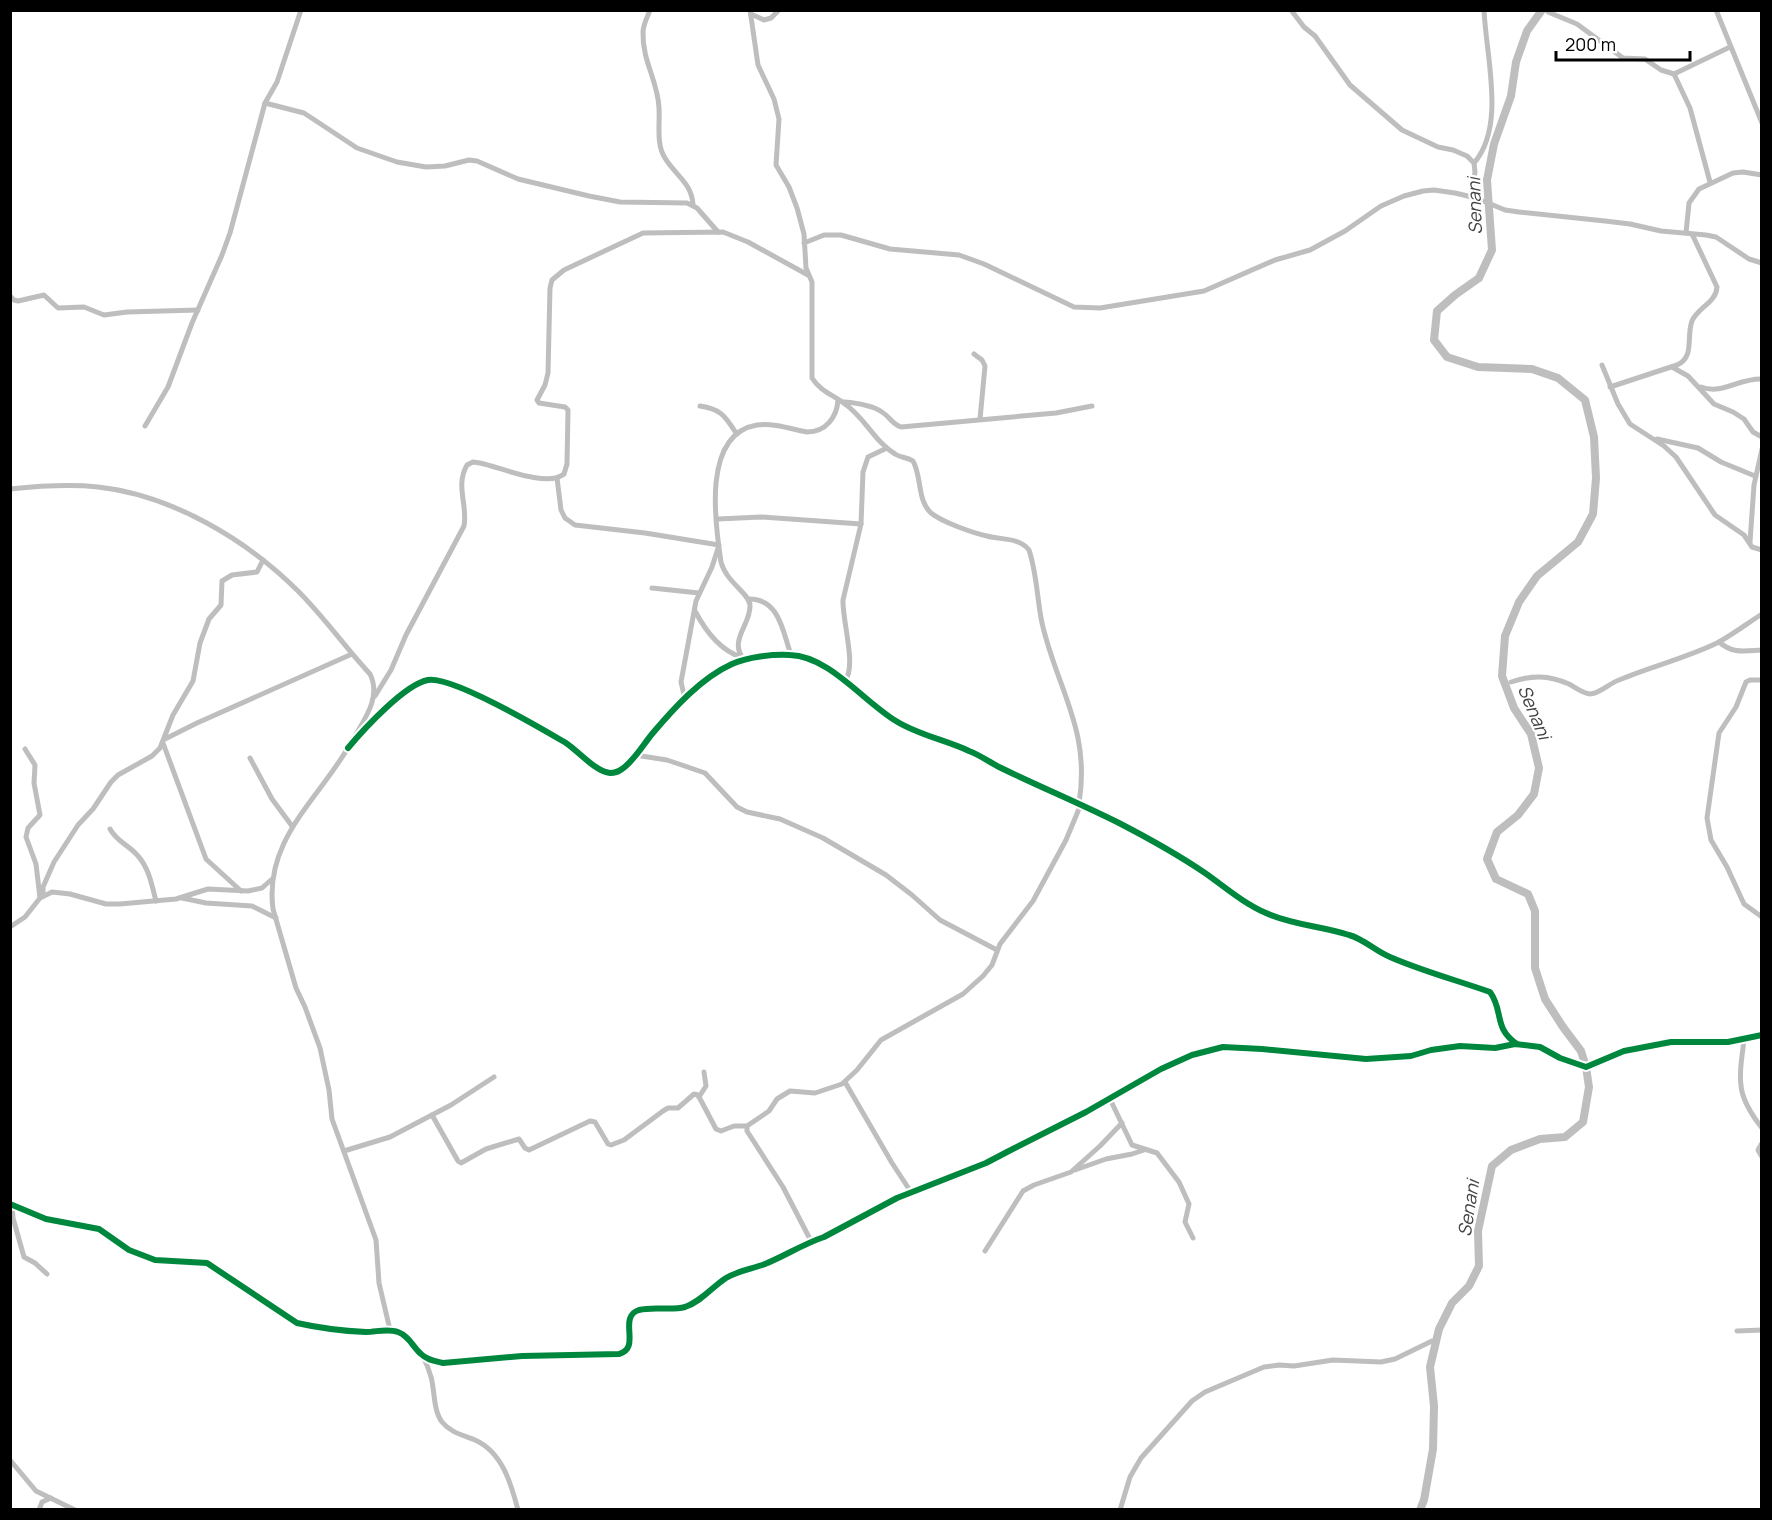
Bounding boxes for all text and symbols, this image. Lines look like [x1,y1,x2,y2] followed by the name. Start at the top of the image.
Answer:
[1556,24,1690,62] scale bar
[1565,32,1616,56] text: 200 m
[1461,174,1487,235] water label: Senani
[1513,681,1558,745] water label: Senani
[1452,1175,1485,1238] water label: Senani

